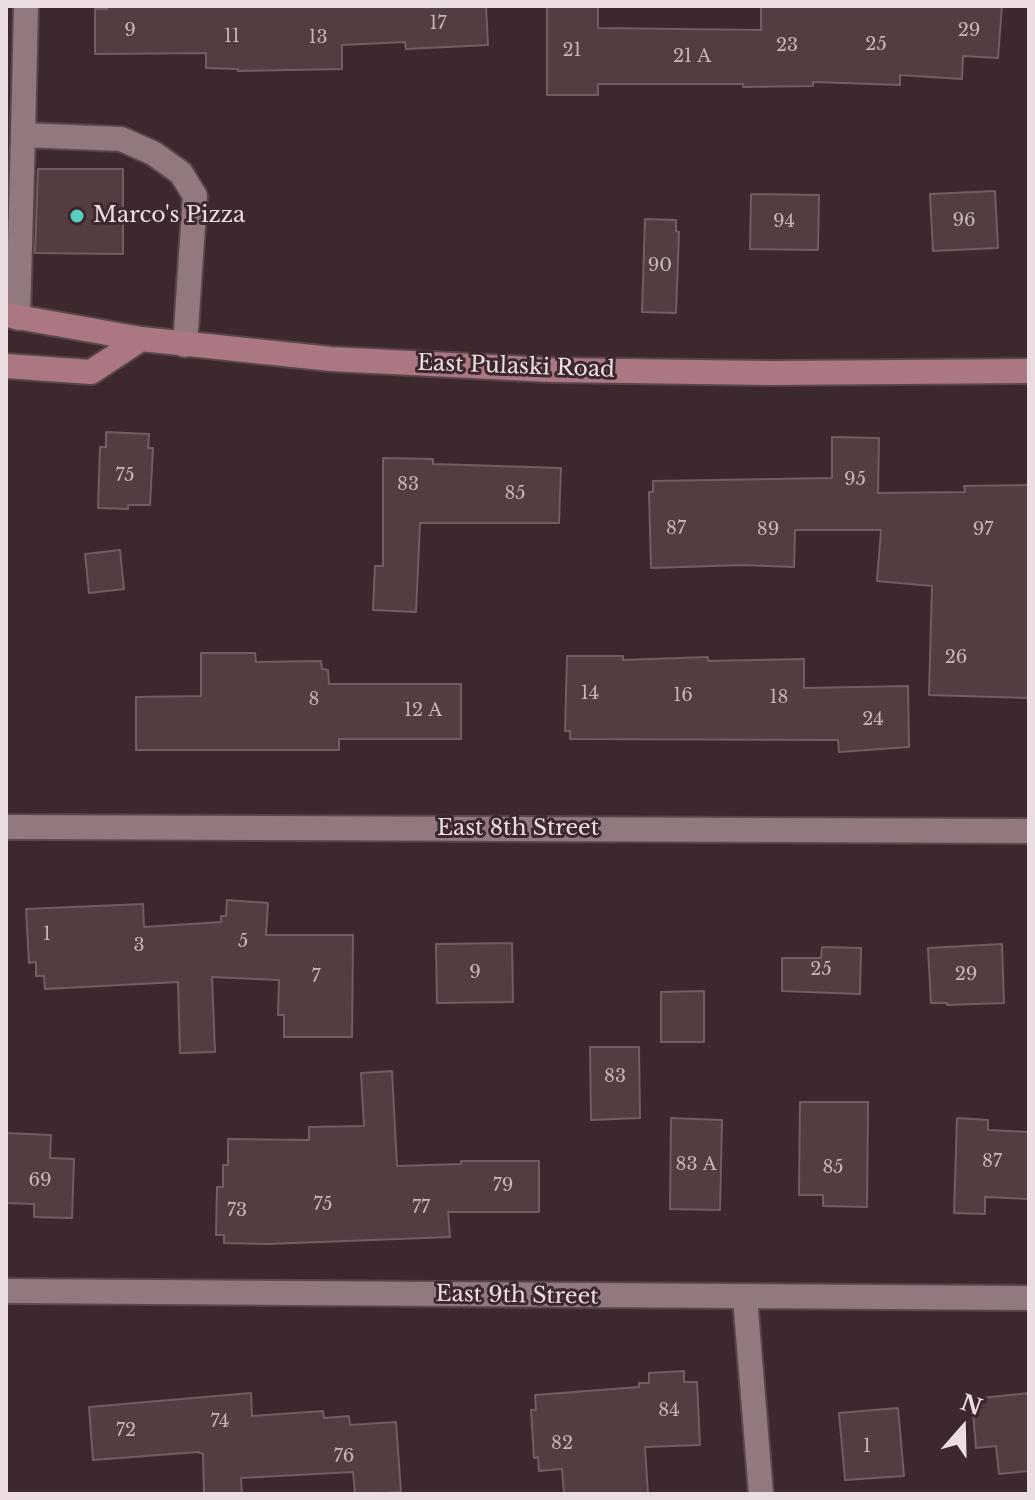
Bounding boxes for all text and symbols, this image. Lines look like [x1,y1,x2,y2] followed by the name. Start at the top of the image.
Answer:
[429,13,447,35] house number: 17
[124,20,136,42] house number: 9
[958,20,980,42] house number: 29
[224,26,240,48] house number: 11
[308,27,328,49] house number: 13
[865,34,887,56] house number: 25
[776,35,798,57] house number: 23
[562,40,582,62] house number: 21
[673,46,711,68] house number: 21 A
[93,203,245,229] place label: Marco's Pizza
[68,207,86,225] marker: Marco's Pizza
[952,210,976,232] house number: 96
[773,211,795,233] house number: 94
[648,255,672,277] house number: 90
[417,350,615,384] street label: East Pulaski Road
[115,465,135,487] house number: 75
[844,469,866,491] house number: 95
[397,474,419,496] house number: 83
[504,483,526,505] house number: 85
[666,518,686,540] house number: 87
[757,519,779,541] house number: 89
[973,519,993,541] house number: 97
[945,647,967,669] house number: 26
[581,683,599,705] house number: 14
[673,685,693,707] house number: 16
[770,687,788,709] house number: 18
[309,689,319,711] house number: 8
[404,700,442,722] house number: 12 A
[862,709,884,731] house number: 24
[437,816,599,842] street label: East 8th Street
[43,924,51,946] house number: 1
[238,931,248,953] house number: 5
[133,935,145,957] house number: 3
[810,959,832,981] house number: 25
[469,962,481,984] house number: 9
[955,964,977,986] house number: 29
[311,966,321,988] house number: 7
[604,1066,626,1088] house number: 83
[982,1151,1002,1173] house number: 87
[675,1154,717,1176] house number: 83 A
[822,1157,844,1179] house number: 85
[28,1170,52,1192] house number: 69
[493,1175,513,1197] house number: 79
[313,1194,333,1216] house number: 75
[412,1197,430,1219] house number: 77
[227,1200,247,1222] house number: 73
[435,1281,599,1311] street label: East 9th Street
[923,1388,1003,1468] north arrow
[957,1389,986,1421] text: N
[658,1400,680,1422] house number: 84
[210,1411,230,1433] house number: 74
[116,1420,136,1442] house number: 72
[551,1433,573,1455] house number: 82
[863,1436,871,1458] house number: 1
[334,1446,354,1468] house number: 76

